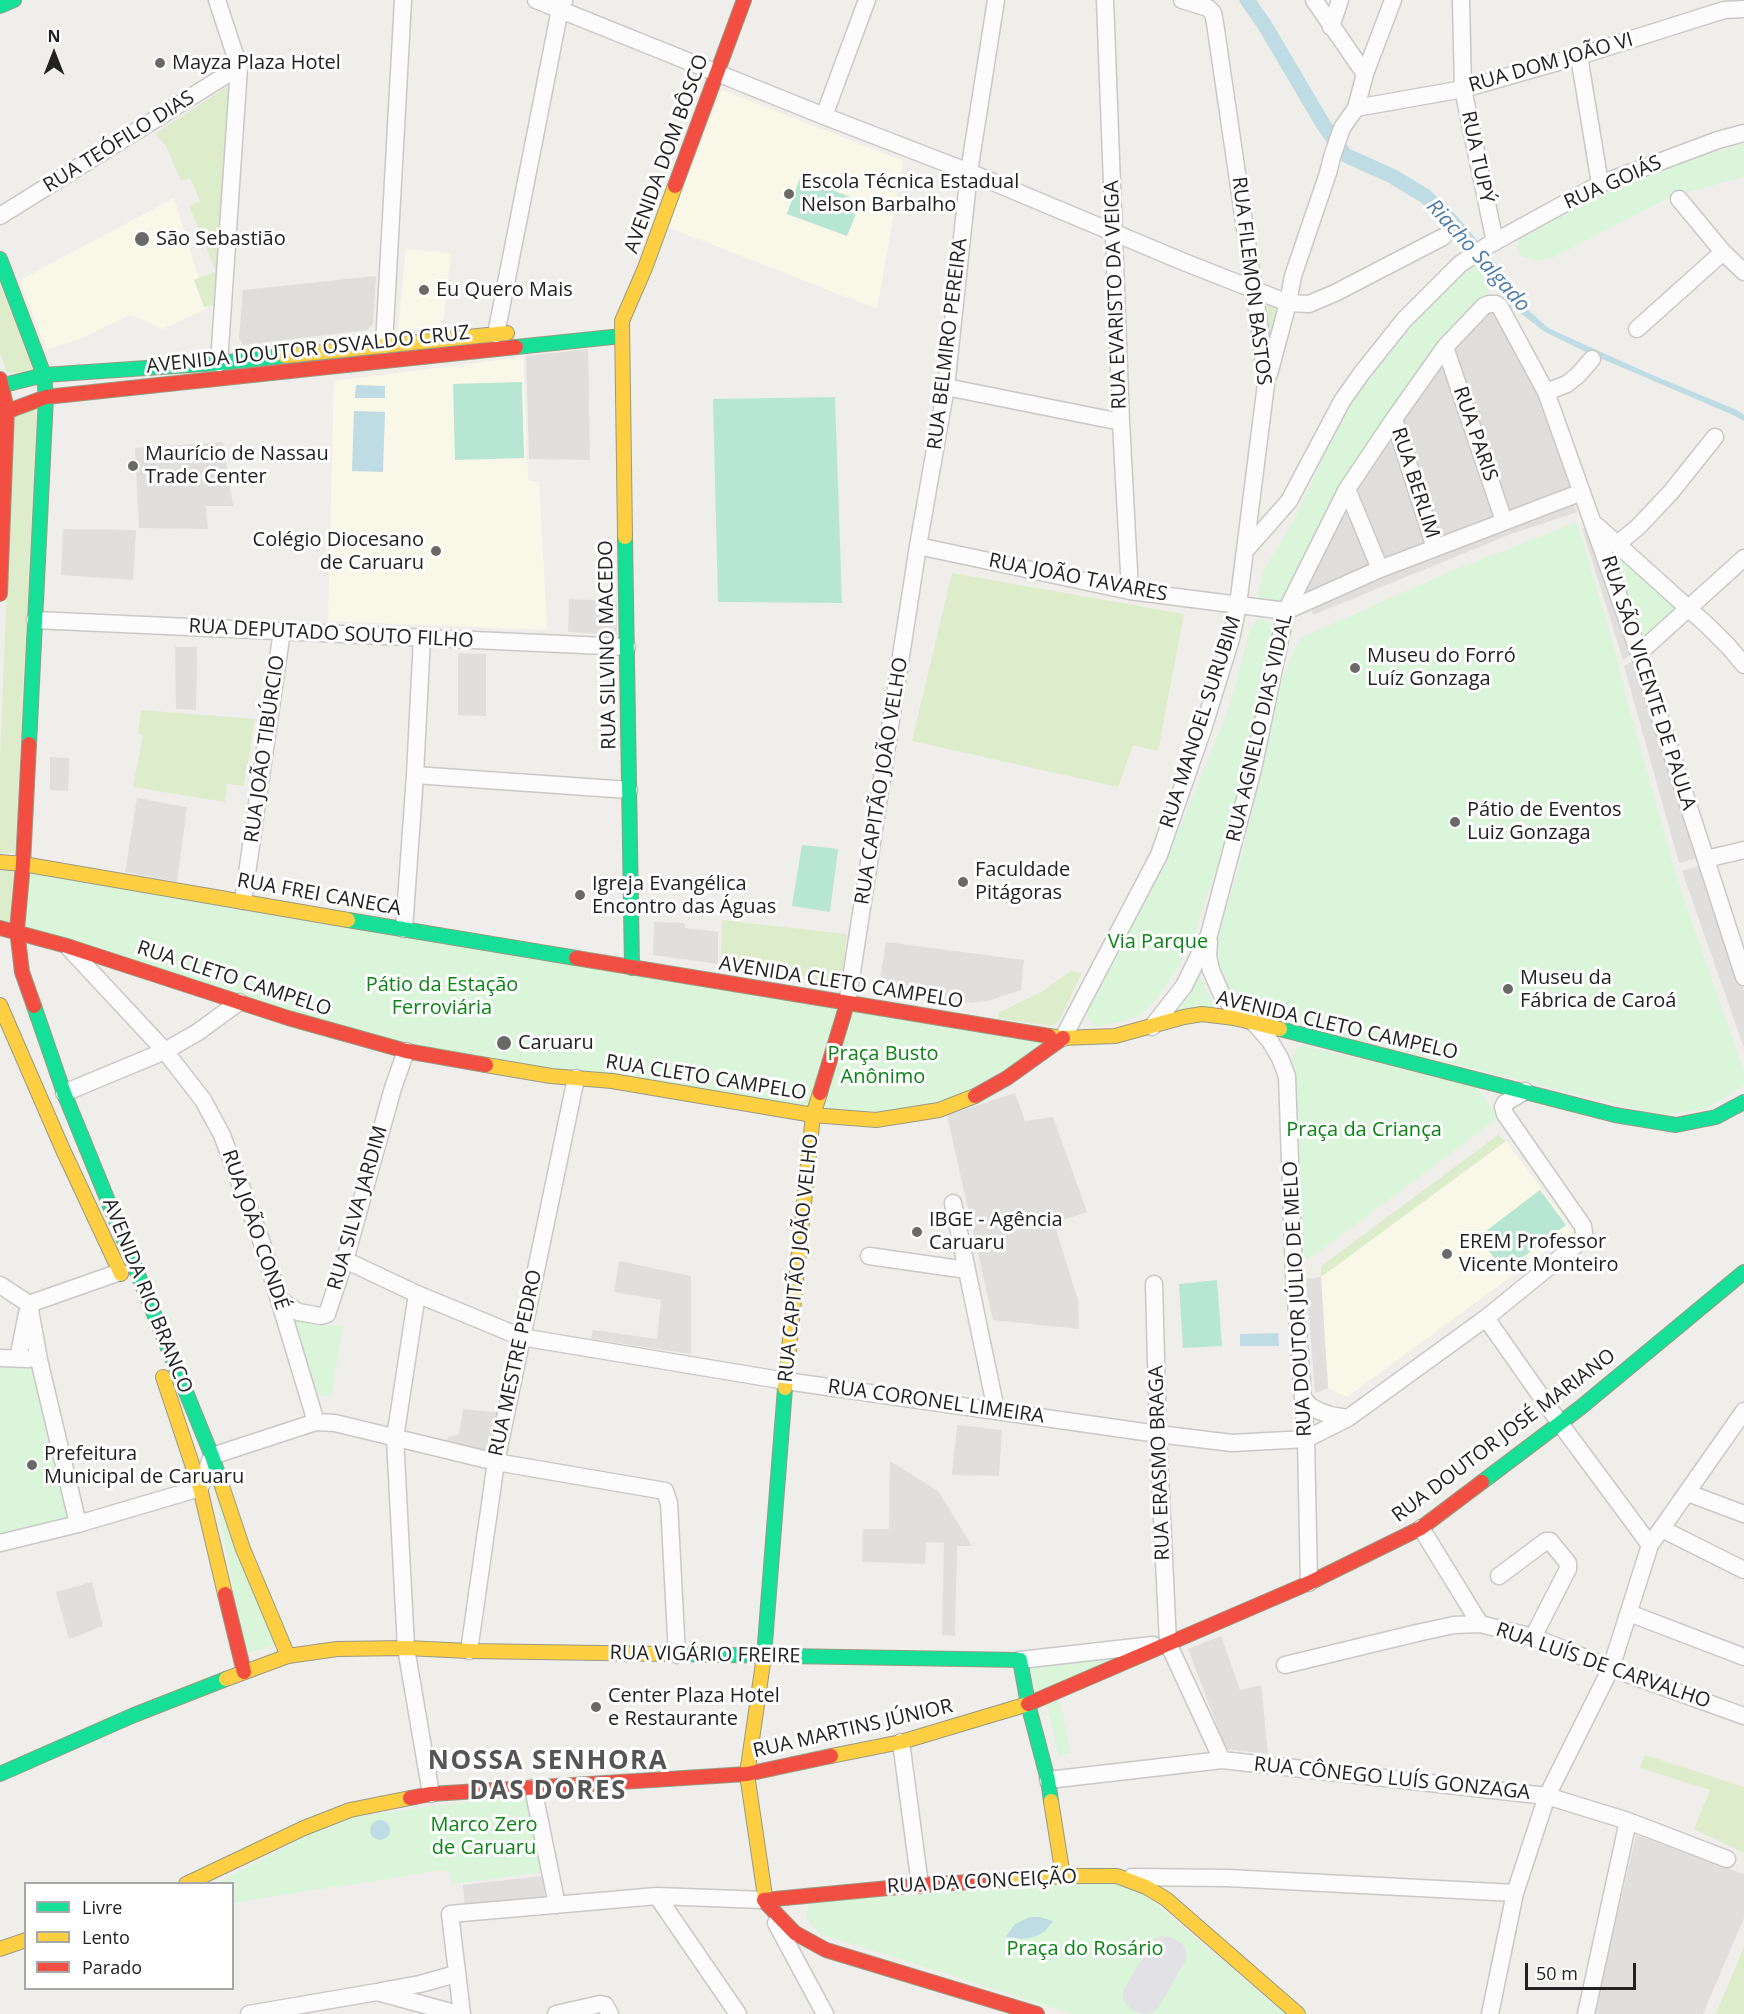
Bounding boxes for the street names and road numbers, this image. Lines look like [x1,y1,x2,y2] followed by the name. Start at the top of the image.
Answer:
[1466,28,1636,98] street label: RUA DOM JOÃO VI
[620,51,714,257] street label: AVENIDA DOM BÔSCO
[39,86,199,198] street label: RUA TEÓFILO DIAS
[1456,109,1498,205] street label: RUA TUPÝ
[1561,151,1665,215] street label: RUA GOIÁS
[1226,175,1276,387] street label: RUA FILEMON BASTOS
[1100,180,1132,410] street label: RUA EVARISTO DA VEIGA
[923,237,973,451] street label: RUA BELMIRO PEREIRA
[145,321,471,379] street label: AVENIDA DOUTOR OSVALDO CRUZ
[1448,384,1502,484] street label: RUA PARIS
[1386,425,1444,541] street label: RUA BERLIM
[594,540,622,750] street label: RUA SILVINO MACEDO
[987,549,1169,607] street label: RUA JOÃO TAVARES
[1596,553,1700,813] street label: RUA SÃO VICENTE DE PAULA
[1222,612,1298,844] street label: RUA AGNELO DIAS VIDAL
[1155,613,1247,831] street label: RUA MANOEL SURUBIM
[188,615,474,653] street label: RUA DEPUTADO SOUTO FILHO
[240,654,290,844] street label: RUA JOÃO TIBÚRCIO
[851,656,913,906] street label: RUA CAPITÃO JOÃO VELHO
[235,869,403,921] street label: RUA FREI CANECA
[134,936,334,1022] street label: RUA CLETO CAMPELO
[717,952,965,1014] street label: AVENIDA CLETO CAMPELO
[1214,987,1460,1065] street label: AVENIDA CLETO CAMPELO
[604,1050,808,1106] street label: RUA CLETO CAMPELO
[323,1123,393,1293] street label: RUA SILVA JARDIM
[774,1132,824,1384] street label: RUA CAPITÃO JOÃO VELHO
[216,1147,294,1313] street label: RUA JOÃO CONDÉ
[1279,1160,1317,1438] street label: RUA DOUTOR JÚLIO DE MELO
[97,1195,197,1397] street label: AVENIDA RIO BRANCO
[485,1268,547,1458] street label: RUA MESTRE PEDRO
[1388,1344,1620,1528] street label: RUA DOUTOR JOSÉ MARIANO
[1145,1365,1175,1561] street label: RUA ERASMO BRAGA
[826,1375,1046,1429] street label: RUA CORONEL LIMEIRA
[1493,1618,1713,1714] street label: RUA LUÍS DE CARVALHO
[609,1641,801,1669] street label: RUA VIGÁRIO FREIRE
[751,1694,955,1764] street label: RUA MARTINS JÚNIOR
[1253,1753,1531,1805] street label: RUA CÔNEGO LUÍS GONZAGA
[886,1865,1078,1899] street label: RUA DA CONCEIÇÃO

